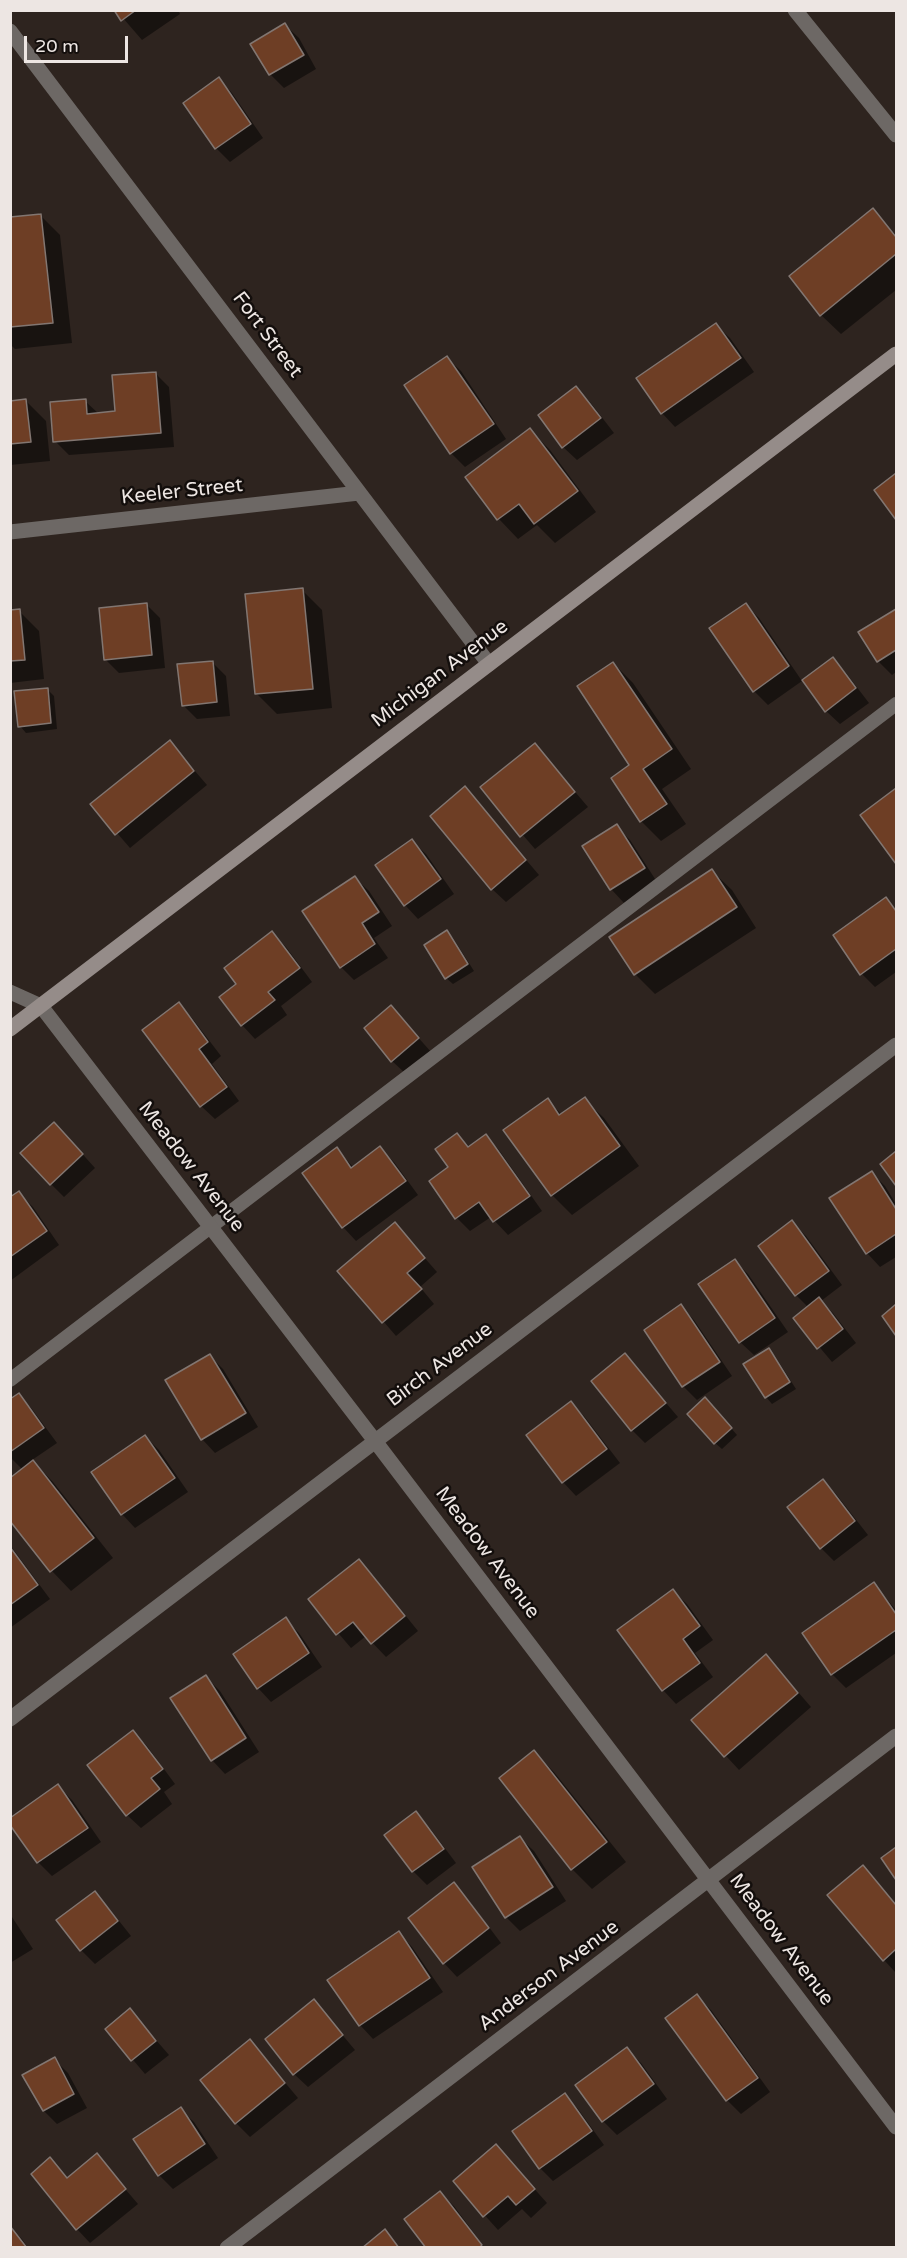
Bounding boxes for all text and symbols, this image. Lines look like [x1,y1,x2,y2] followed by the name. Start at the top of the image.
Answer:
[27,24,130,62] scale bar
[35,35,79,57] text: 20 m
[227,287,307,383] street label: Fort Street
[120,474,244,510] street label: Keeler Street
[367,615,513,733] street label: Michigan Avenue
[133,1097,249,1237] street label: Meadow Avenue
[383,1318,497,1412] street label: Birch Avenue
[430,1482,544,1624] street label: Meadow Avenue
[724,1869,838,2011] street label: Meadow Avenue
[474,1915,624,2037] street label: Anderson Avenue

